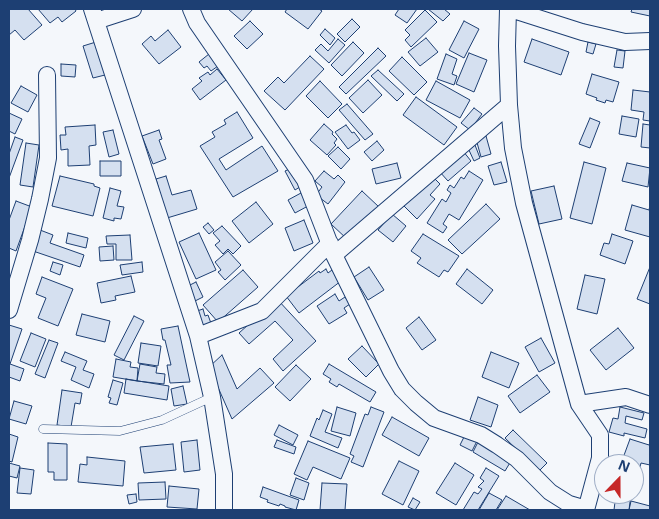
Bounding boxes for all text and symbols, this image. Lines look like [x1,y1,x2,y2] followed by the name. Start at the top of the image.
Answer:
[594,454,644,504] north arrow
[616,455,633,476] text: N

